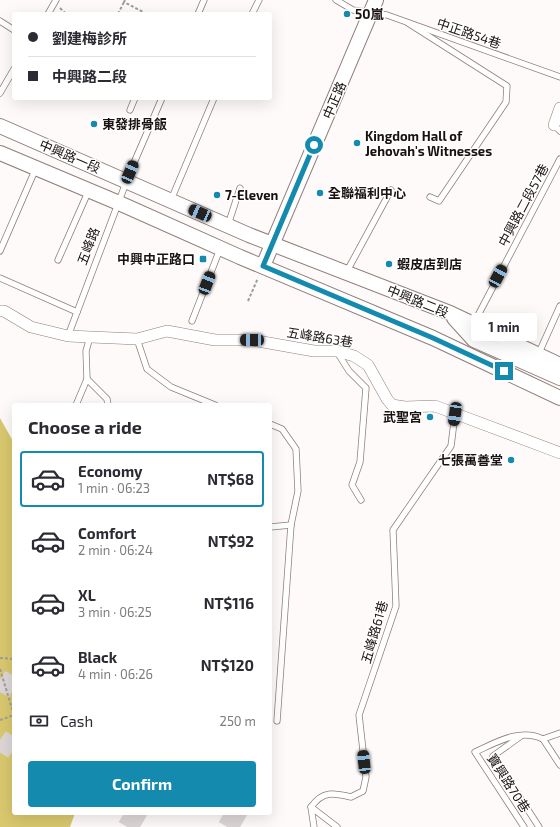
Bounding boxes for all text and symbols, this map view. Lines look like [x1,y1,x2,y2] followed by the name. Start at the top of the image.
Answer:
[355,6,384,22] place label: 50嵐
[342,9,352,19] marker: 50嵐
[435,15,503,51] street label: 中正路54巷
[52,29,127,47] text: 劉建梅診所
[52,67,127,85] text: 中興路二段
[319,79,349,121] street label: 中正路
[102,116,167,132] place label: 東發排骨飯
[89,119,99,129] marker: 東發排骨飯
[365,128,492,159] place label: Kingdom Hall of Jehovah's Witnesses
[37,136,103,176] street label: 中興路一段
[305,136,323,154] route start
[352,138,362,148] marker: Kingdom Hall of Jehovah's Witnesses
[120,159,140,185] car
[494,161,552,249] street label: 中興路二段57巷
[328,185,406,201] place label: 全聯福利中心
[225,187,279,203] place label: 7-Eleven
[315,188,325,198] marker: 全聯福利中心
[212,190,222,200] marker: 7-Eleven
[187,203,213,223] car
[74,225,102,267] street label: 五峰路
[117,251,195,267] place label: 中興中正路口
[198,254,208,264] marker: 中興中正路口
[397,256,462,272] place label: 蝦皮店到店
[384,259,394,269] marker: 蝦皮店到店
[487,263,509,289] car
[197,270,217,296] car
[385,281,451,321] street label: 中興路二段
[471,313,537,341] callout: 1 min
[488,319,520,335] text: 1 min
[286,324,354,350] street label: 五峰路63巷
[240,334,264,346] car
[495,362,513,380] route end
[447,401,463,427] car
[383,409,422,425] place label: 武聖宮
[425,412,435,422] marker: 武聖宮
[28,416,142,438] text: Choose a ride
[438,452,503,468] place label: 七張萬善堂
[506,455,516,465] marker: 七張萬善堂
[30,461,66,497] icon: car
[78,462,143,480] text: Economy
[207,470,254,488] text: NT$68
[78,480,150,496] text: 1 min · 06:23
[30,523,66,559] icon: car
[78,524,136,542] text: Comfort
[208,532,254,550] text: NT$92
[78,542,153,558] text: 2 min · 06:24
[30,585,66,621] icon: car
[78,586,96,604] text: XL
[204,594,254,612] text: NT$116
[357,599,391,665] street label: 五峰路61巷
[78,604,152,620] text: 3 min · 06:25
[30,647,66,683] icon: car
[78,648,117,666] text: Black
[201,656,254,674] text: NT$120
[78,666,153,682] text: 4 min · 06:26
[28,710,50,732] icon: cash
[60,712,93,730] text: Cash
[220,713,256,729] text: 250 m
[357,749,371,775] car
[484,751,534,815] street label: 寶興路70巷
[28,761,256,807] button: Confirm

